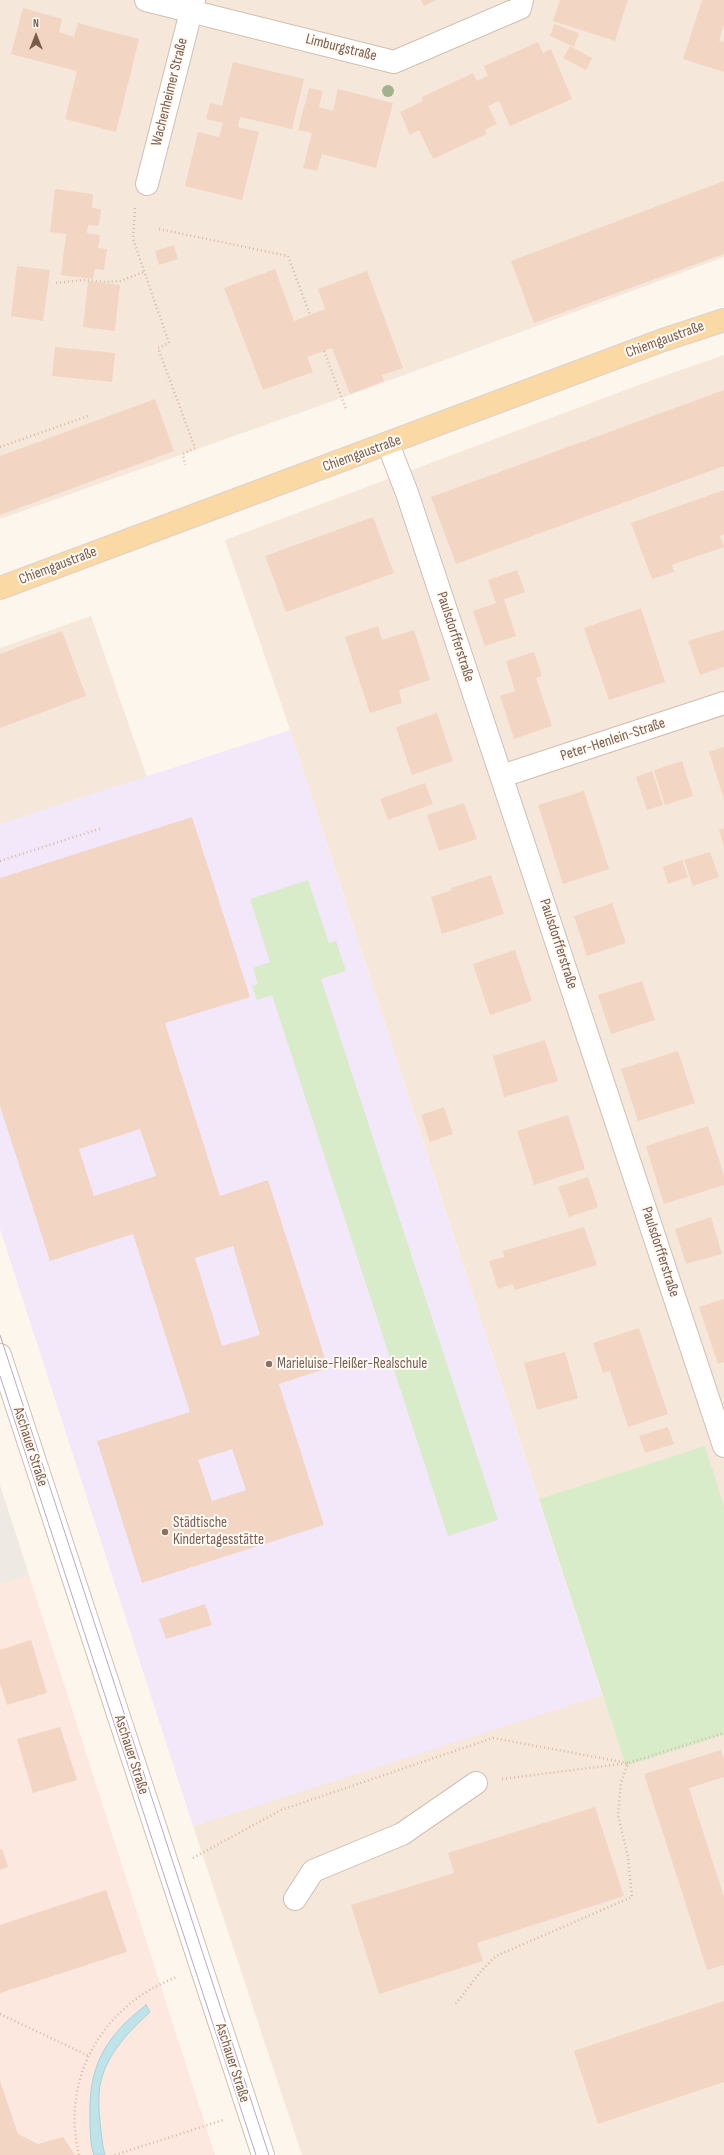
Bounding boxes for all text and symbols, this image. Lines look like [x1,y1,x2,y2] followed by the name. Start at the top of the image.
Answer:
[16,16,56,56] north arrow
[33,17,39,30] text: N
[304,31,378,65] street label: Limburgstraße
[148,36,192,148] street label: Wachenheimer Straße
[623,318,707,362] street label: Chiemgaustraße
[320,432,404,476] street label: Chiemgaustraße
[16,543,100,589] street label: Chiemgaustraße
[432,590,478,684] street label: Paulsdorfferstraße
[558,715,668,765] street label: Peter-Henlein-Straße
[535,897,581,991] street label: Paulsdorfferstraße
[637,1205,683,1299] street label: Paulsdorfferstraße
[277,1355,427,1373] place label: Marieluise-Fleißer-Realschule
[264,1359,274,1369] marker: Marieluise-Fleißer-Realschule
[9,1405,51,1489] street label: Aschauer Straße
[173,1514,264,1549] place label: Städtische Kindertagesstätte
[160,1527,170,1537] marker: Städtische Kindertagesstätte
[110,1713,152,1797] street label: Aschauer Straße
[211,2021,253,2105] street label: Aschauer Straße

